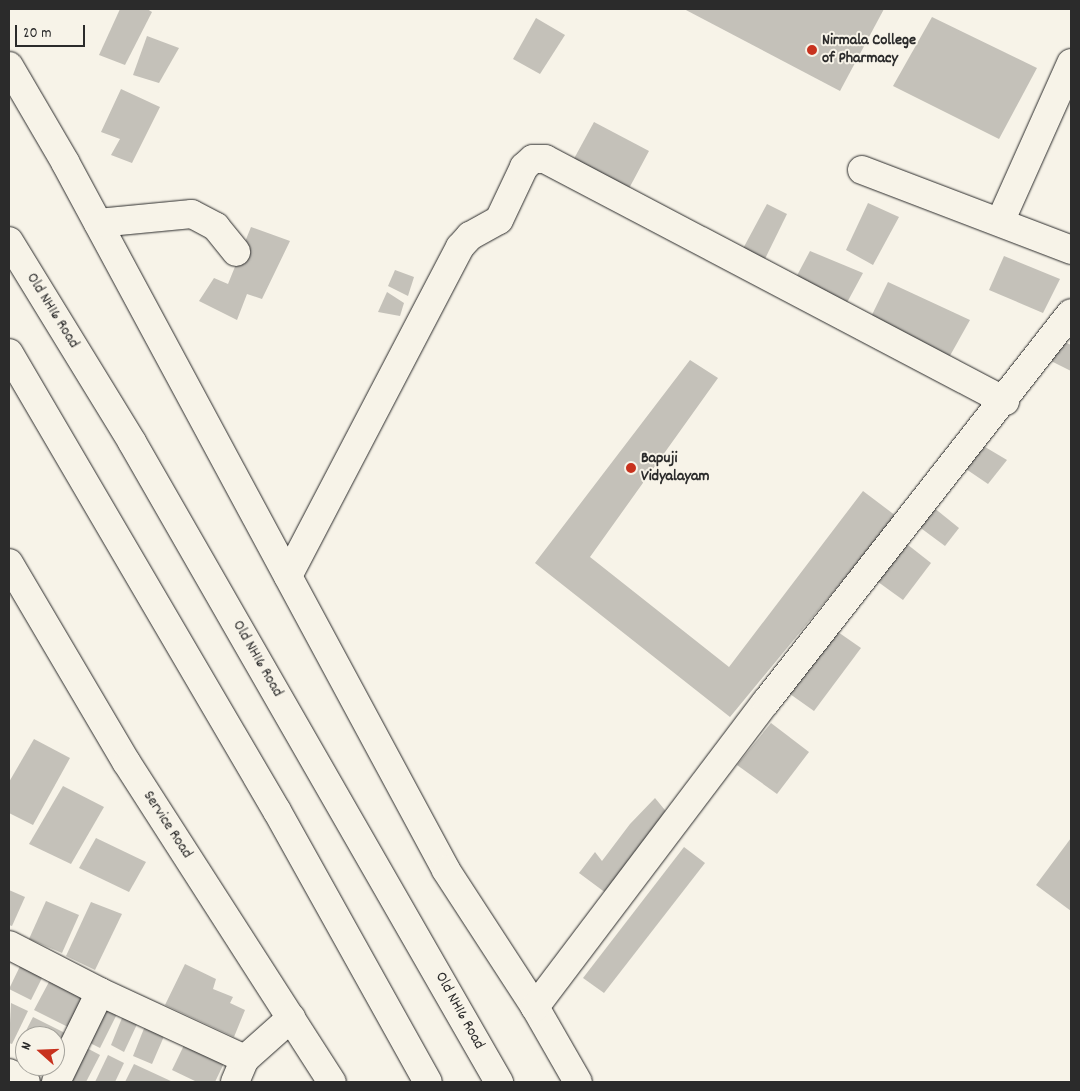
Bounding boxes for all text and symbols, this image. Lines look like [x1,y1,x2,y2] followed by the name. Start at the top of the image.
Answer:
[18,15,88,47] scale bar
[23,23,51,45] text: 20 m
[822,31,916,69] place label: Nirmala College of Pharmacy
[806,44,818,56] marker: Nirmala College of Pharmacy
[21,270,83,352] street label: Old NH16 Road
[641,449,709,487] place label: Bapuji Vidyalayam
[625,462,637,474] marker: Bapuji Vidyalayam
[227,617,287,701] street label: Old NH16 Road
[138,788,196,862] street label: Service Road
[430,969,488,1053] street label: Old NH16 Road
[15,1026,65,1076] north arrow
[16,1040,37,1053] text: N

